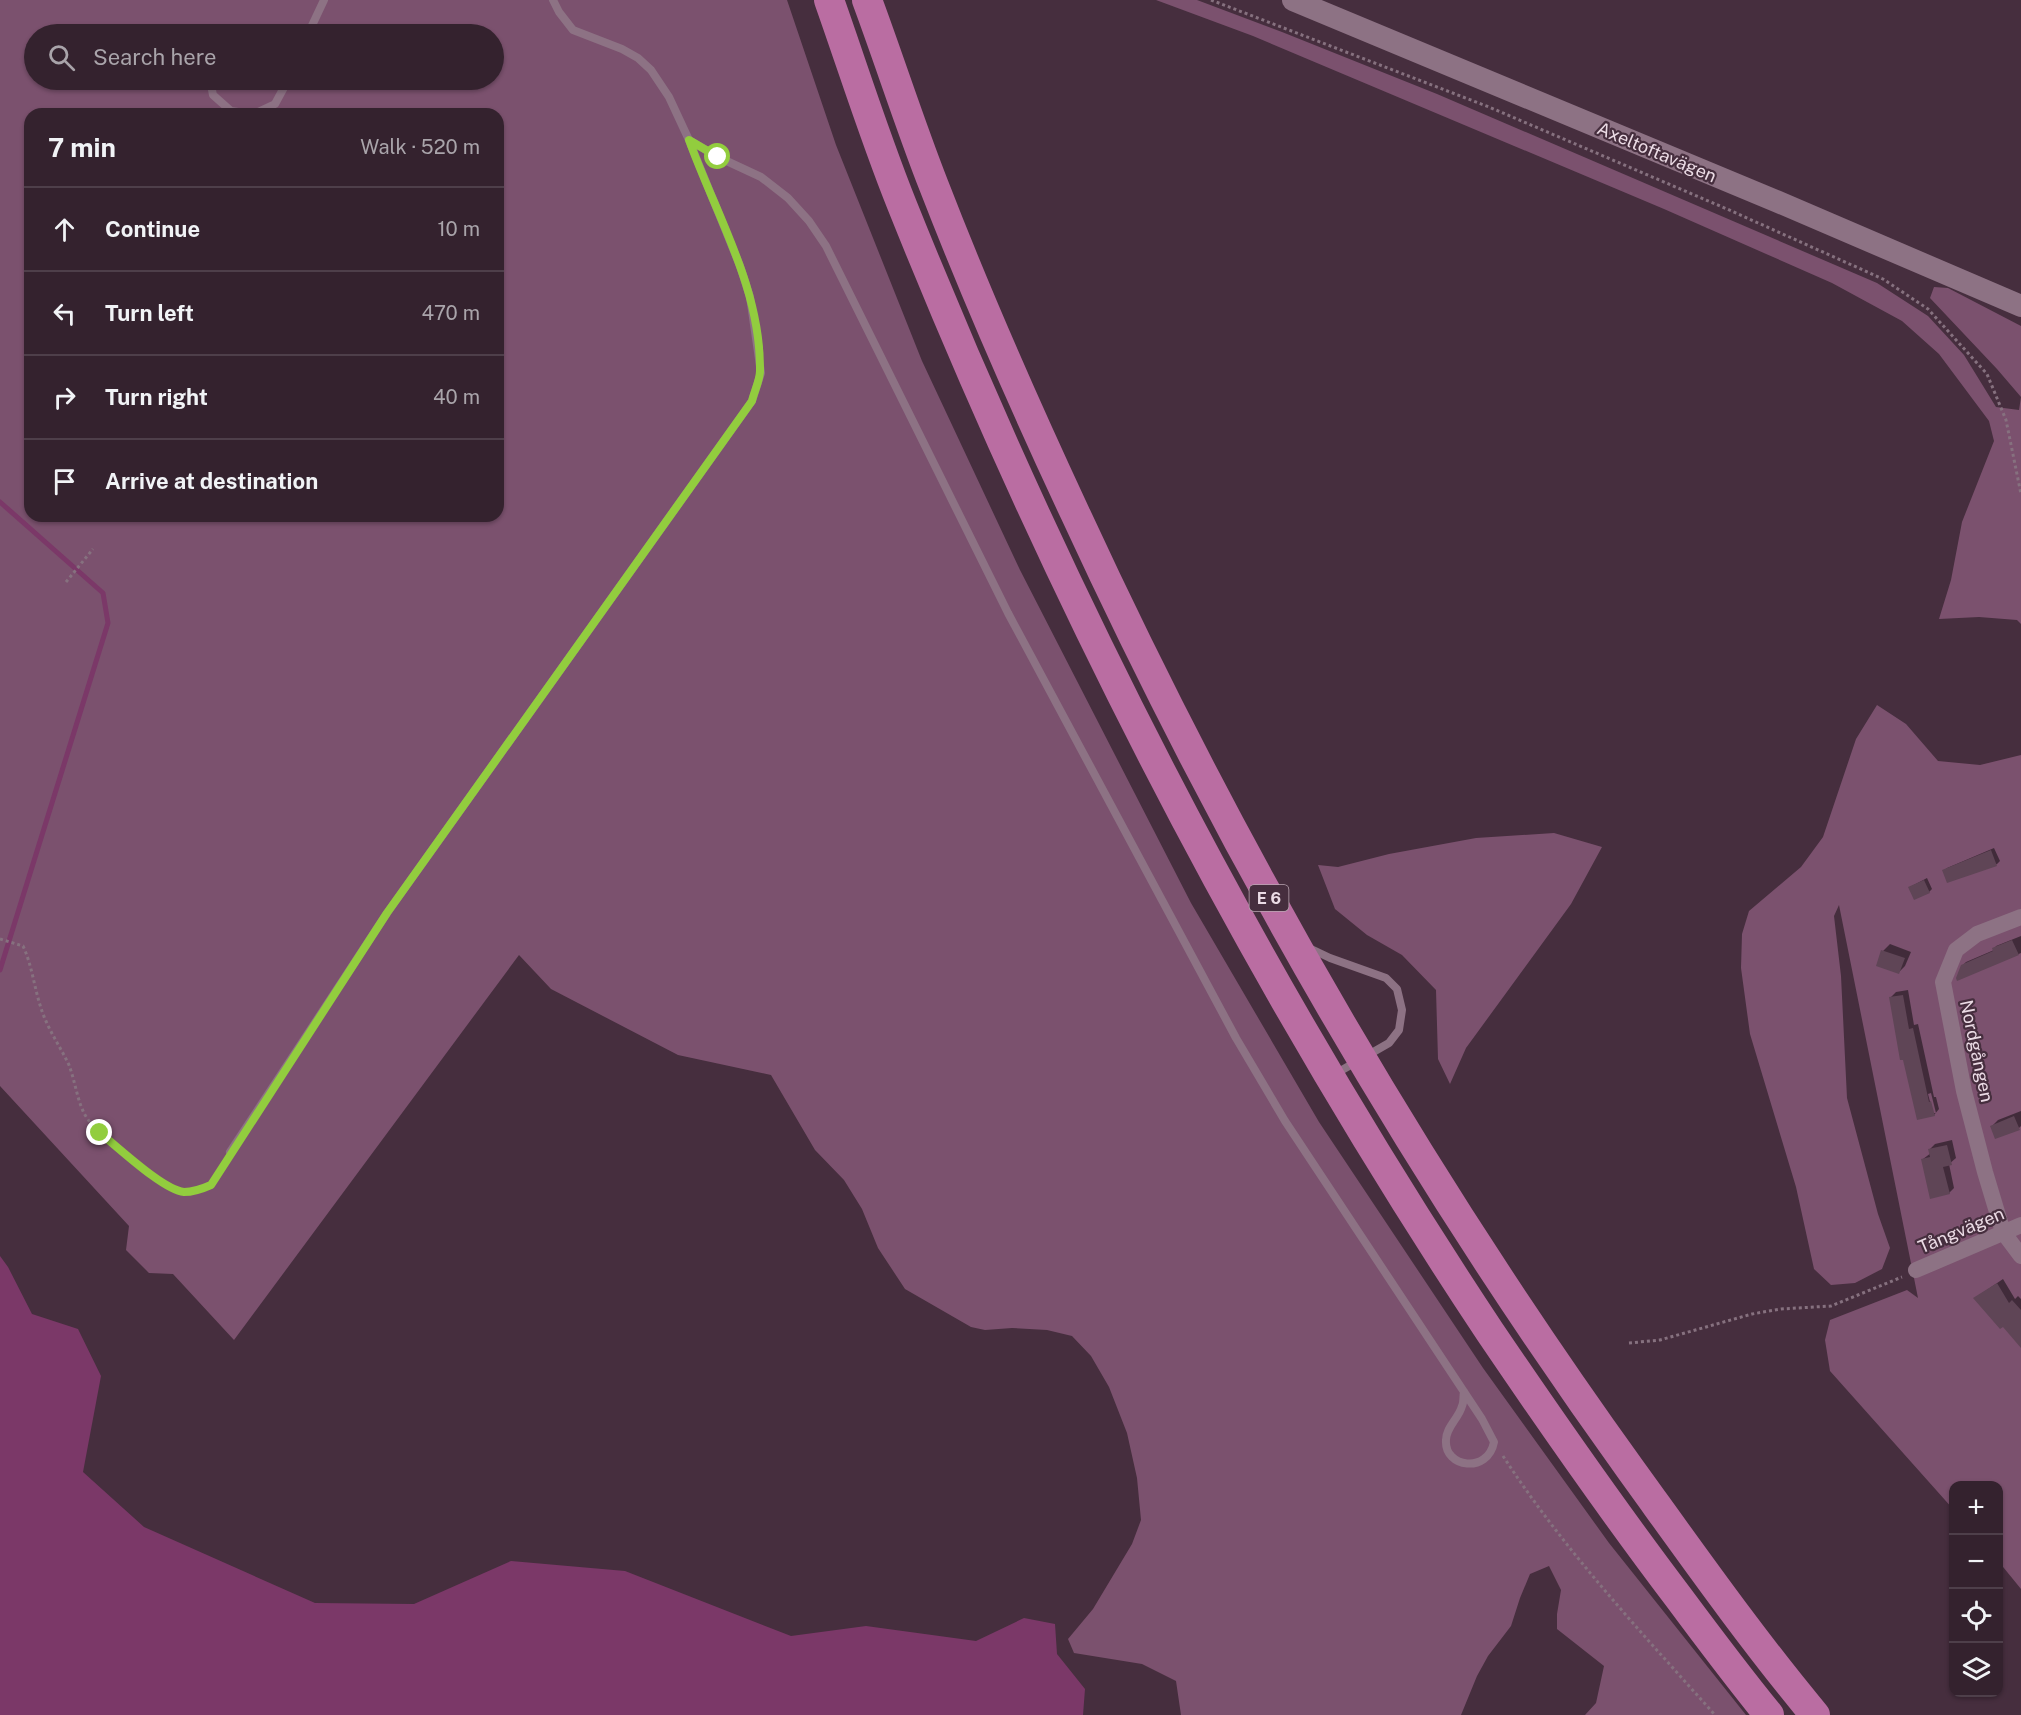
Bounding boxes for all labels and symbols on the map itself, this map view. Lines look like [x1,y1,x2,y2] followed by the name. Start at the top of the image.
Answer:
[1594,117,1720,187] street label: Axeltoftavägen
[704,143,730,169] route start
[1250,885,1288,911] road number: E 6
[1956,998,1998,1104] street label: Nordgången
[86,1119,112,1145] route end
[1915,1202,2007,1258] street label: Tångvägen

